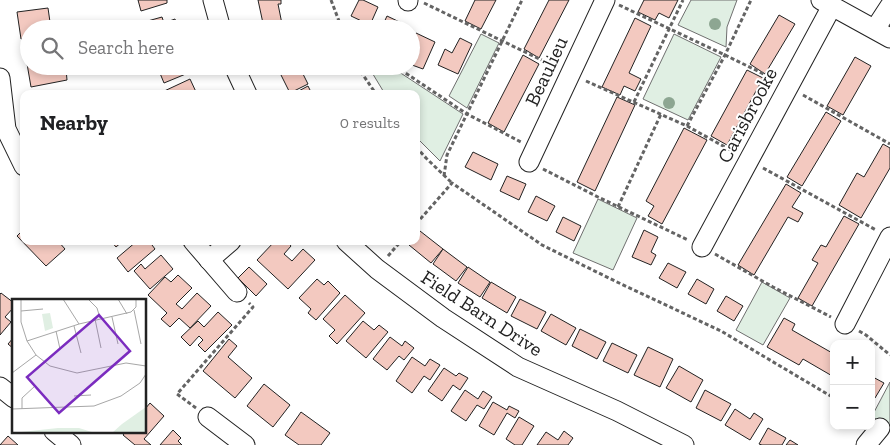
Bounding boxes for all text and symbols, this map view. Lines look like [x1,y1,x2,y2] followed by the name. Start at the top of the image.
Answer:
[20,20,420,75] search box
[520,32,572,110] street label: Beaulieu
[38,34,66,62] icon: search
[78,36,174,59] text: Search here
[712,63,782,167] street label: Carisbrooke
[40,110,108,135] text: Nearby
[340,113,400,132] text: 0 results
[417,265,547,361] street label: Field Barn Drive
[12,299,146,432] inset map
[830,340,875,430] map controls
[830,340,875,385] button: +
[830,385,875,430] button: −

